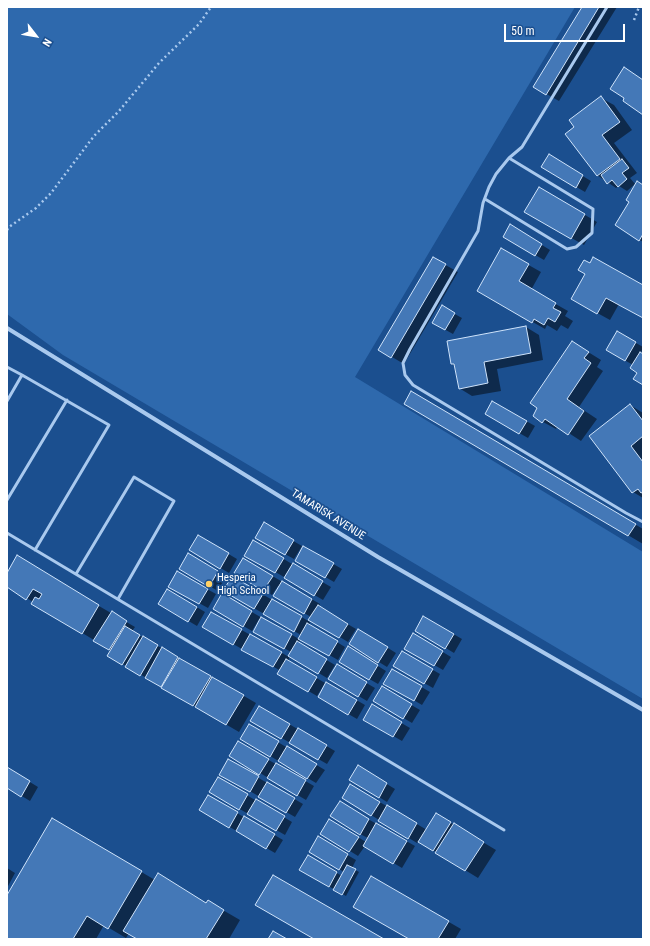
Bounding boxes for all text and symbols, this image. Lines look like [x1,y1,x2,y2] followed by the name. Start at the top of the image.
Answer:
[16,16,56,56] north arrow
[506,16,627,42] scale bar
[511,24,535,38] text: 50 m
[39,36,54,49] text: N
[288,487,368,543] street label: TAMARISK AVENUE
[217,571,269,597] place label: Hesperia High School
[204,579,214,589] marker: Hesperia High School

